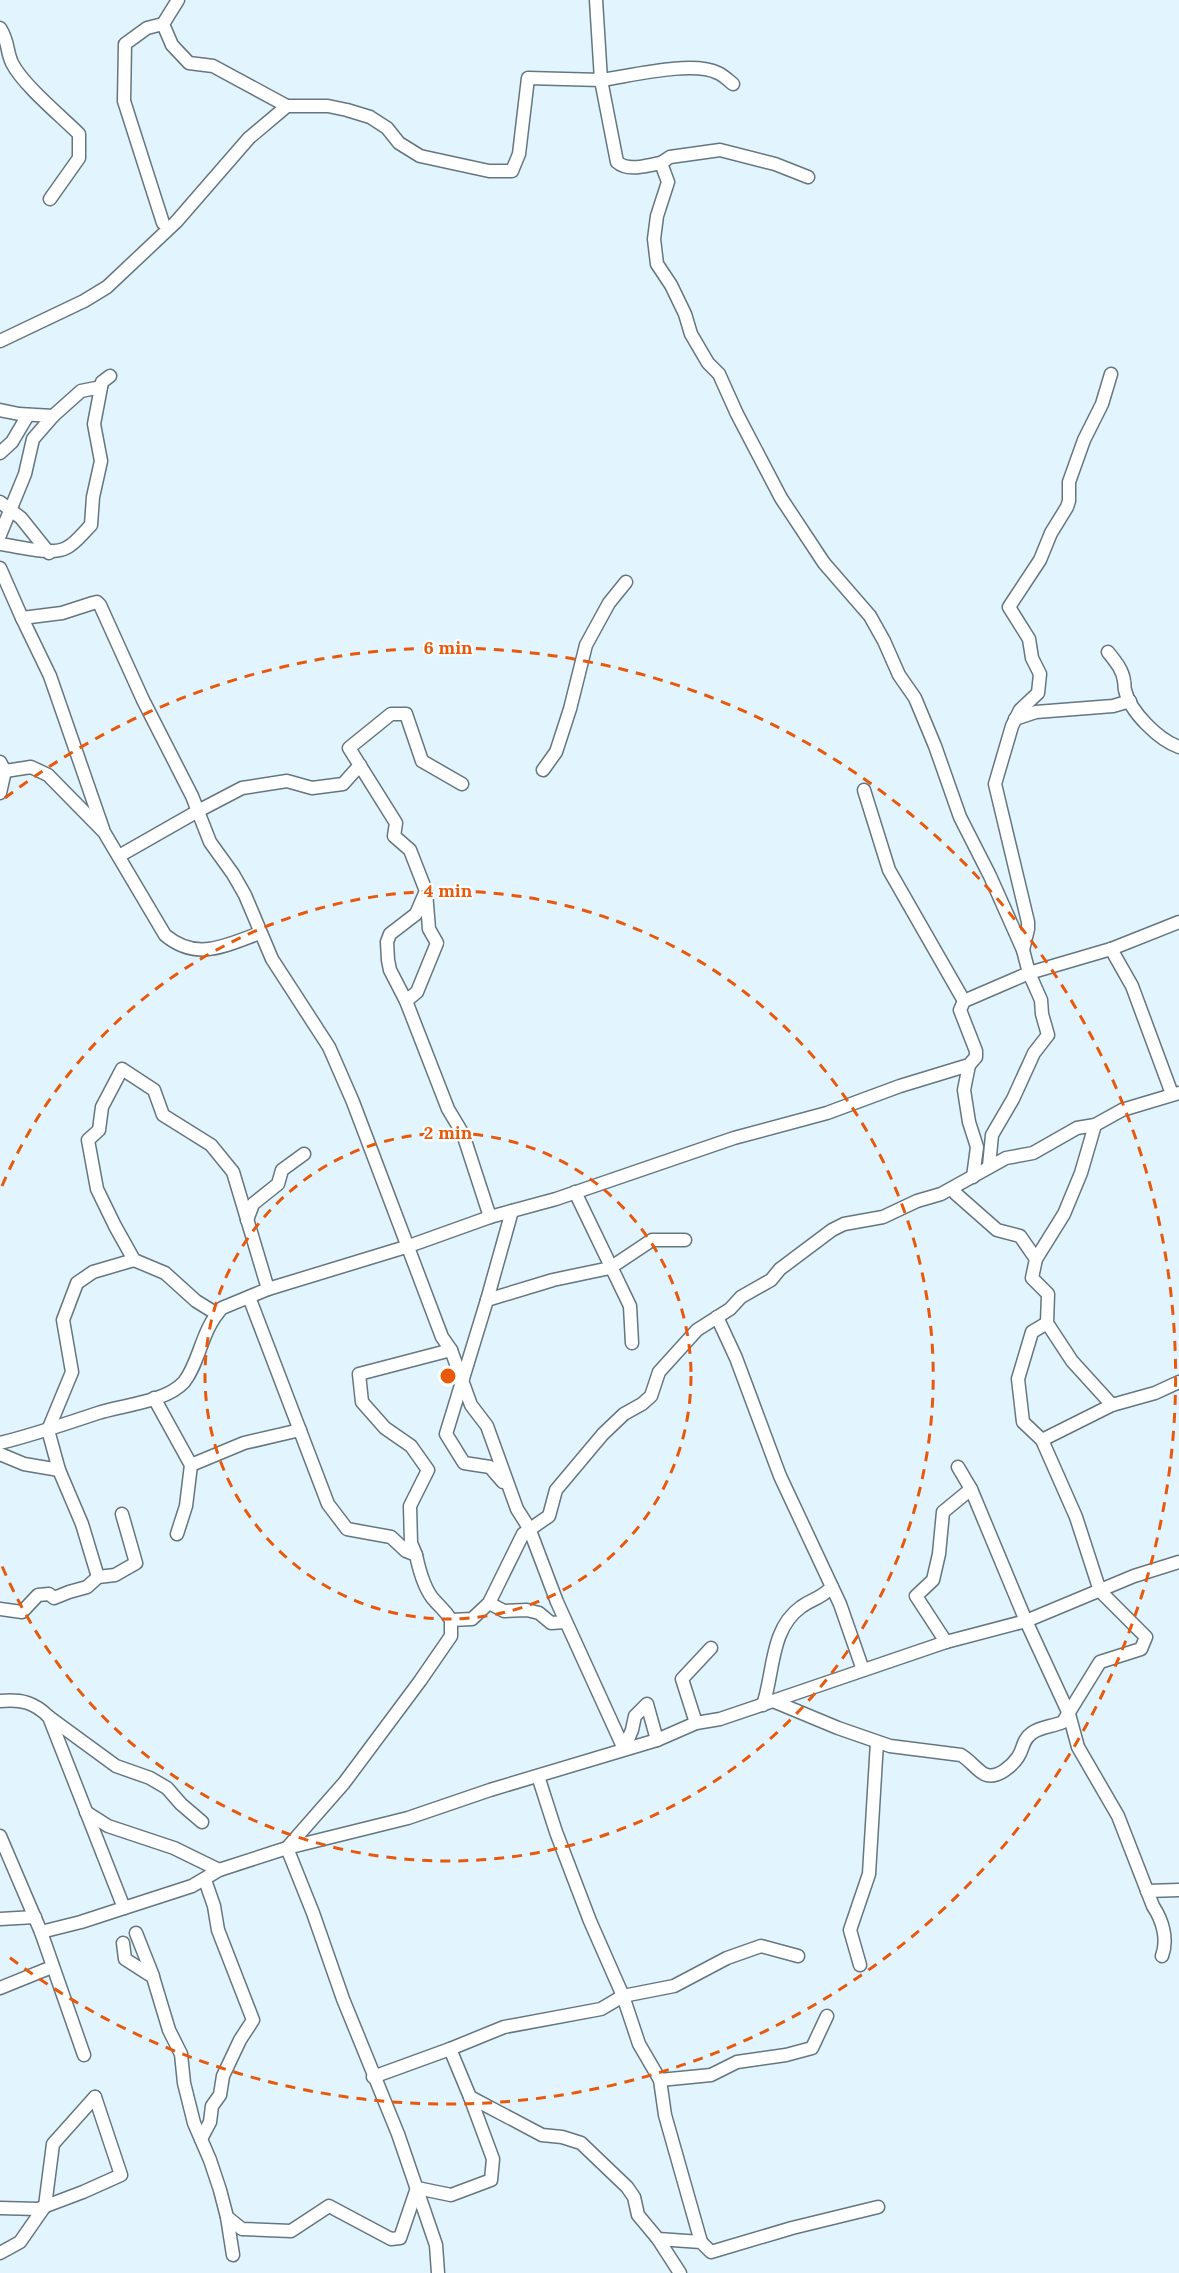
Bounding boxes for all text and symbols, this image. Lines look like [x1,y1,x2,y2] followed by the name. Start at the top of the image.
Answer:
[423,636,473,659] text: 6 min
[424,879,473,902] text: 4 min
[424,1121,473,1144] text: 2 min
[438,1366,458,1386] centre of rings

